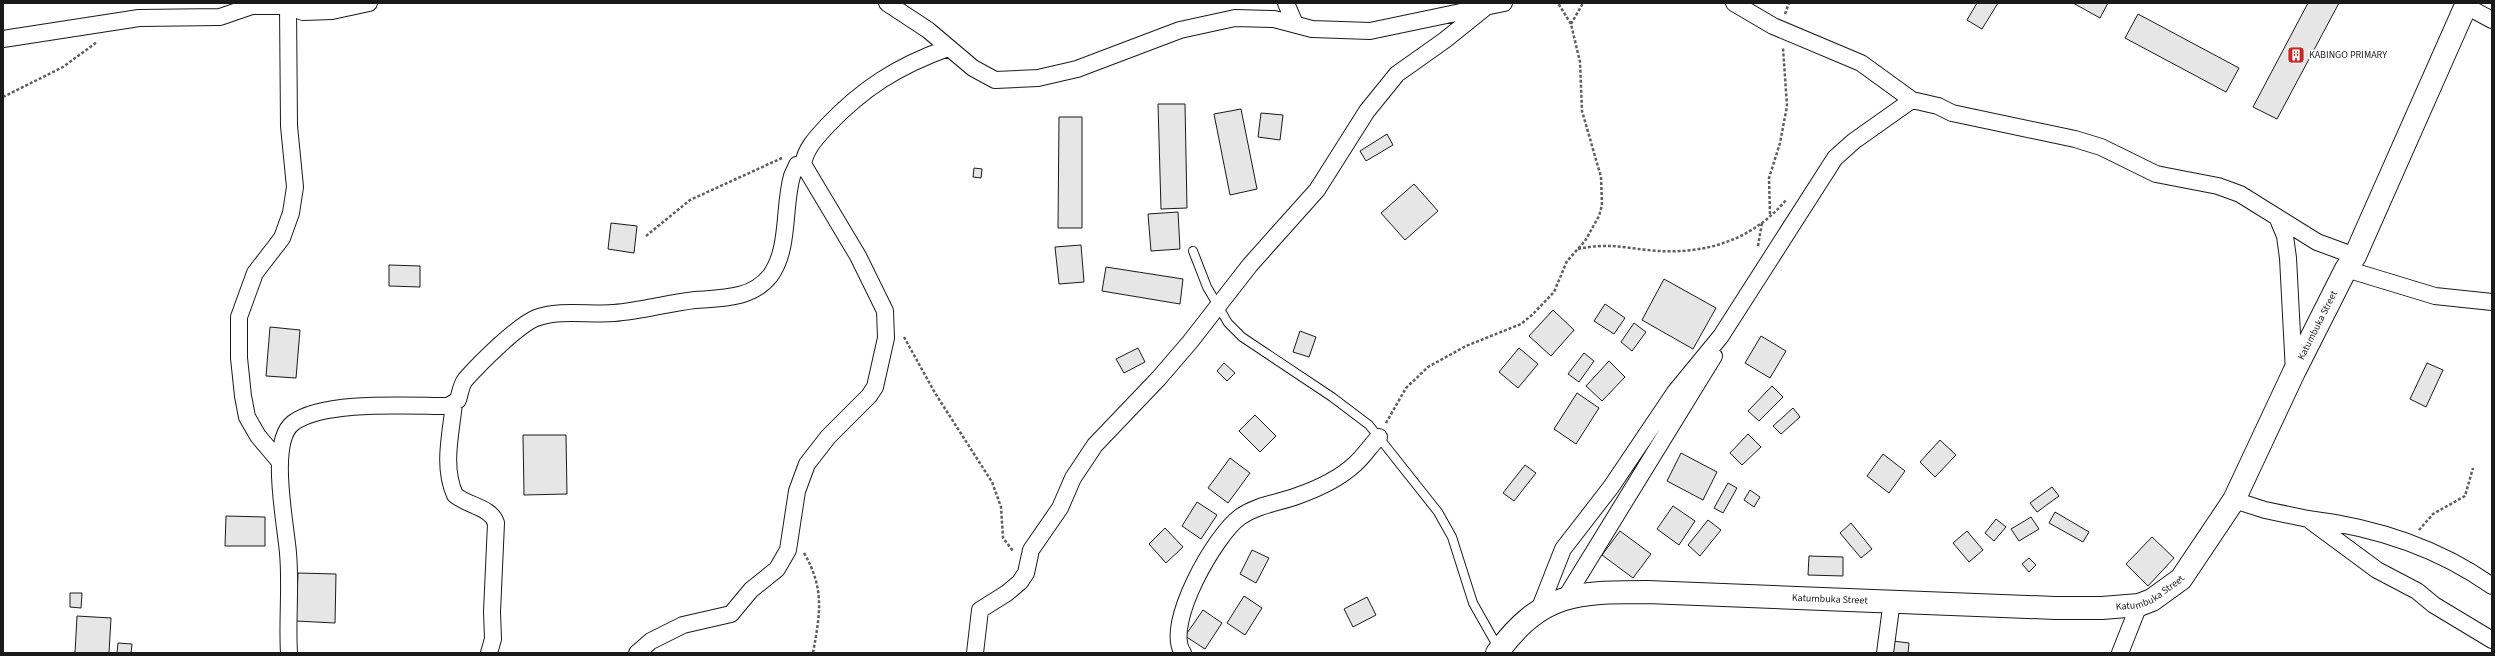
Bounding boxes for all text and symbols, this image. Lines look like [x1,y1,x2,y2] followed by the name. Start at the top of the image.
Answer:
[2286,45,2306,65] building icon: KABINGO PRIMARY
[2309,48,2387,62] place label: KABINGO PRIMARY
[2294,288,2341,362] street label: Katumbuka Street
[2115,572,2189,614] street label: Katumbuka Street
[1792,591,1869,608] street label: Katumbuka Street

